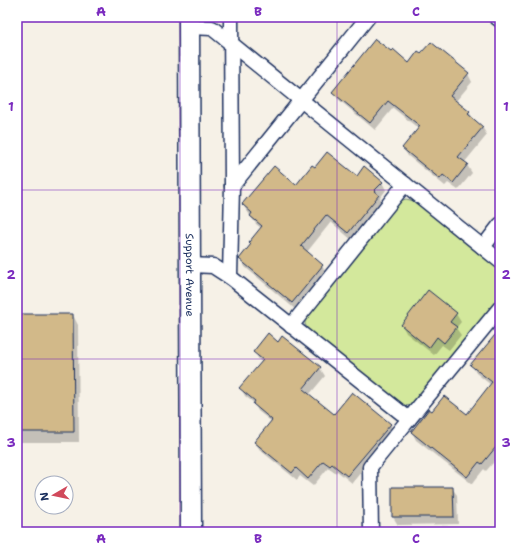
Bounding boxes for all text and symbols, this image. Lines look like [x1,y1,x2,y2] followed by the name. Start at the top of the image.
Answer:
[96,3,106,20] text: A
[254,3,262,20] text: B
[412,3,420,20] text: C
[8,98,14,115] text: 1
[503,98,509,115] text: 1
[182,233,198,317] street label: Support Avenue
[6,266,16,283] text: 2
[501,266,511,283] text: 2
[6,434,16,451] text: 3
[501,434,511,451] text: 3
[34,475,74,515] north arrow
[36,491,53,502] text: N
[96,530,106,547] text: A
[254,530,262,547] text: B
[412,530,420,547] text: C

